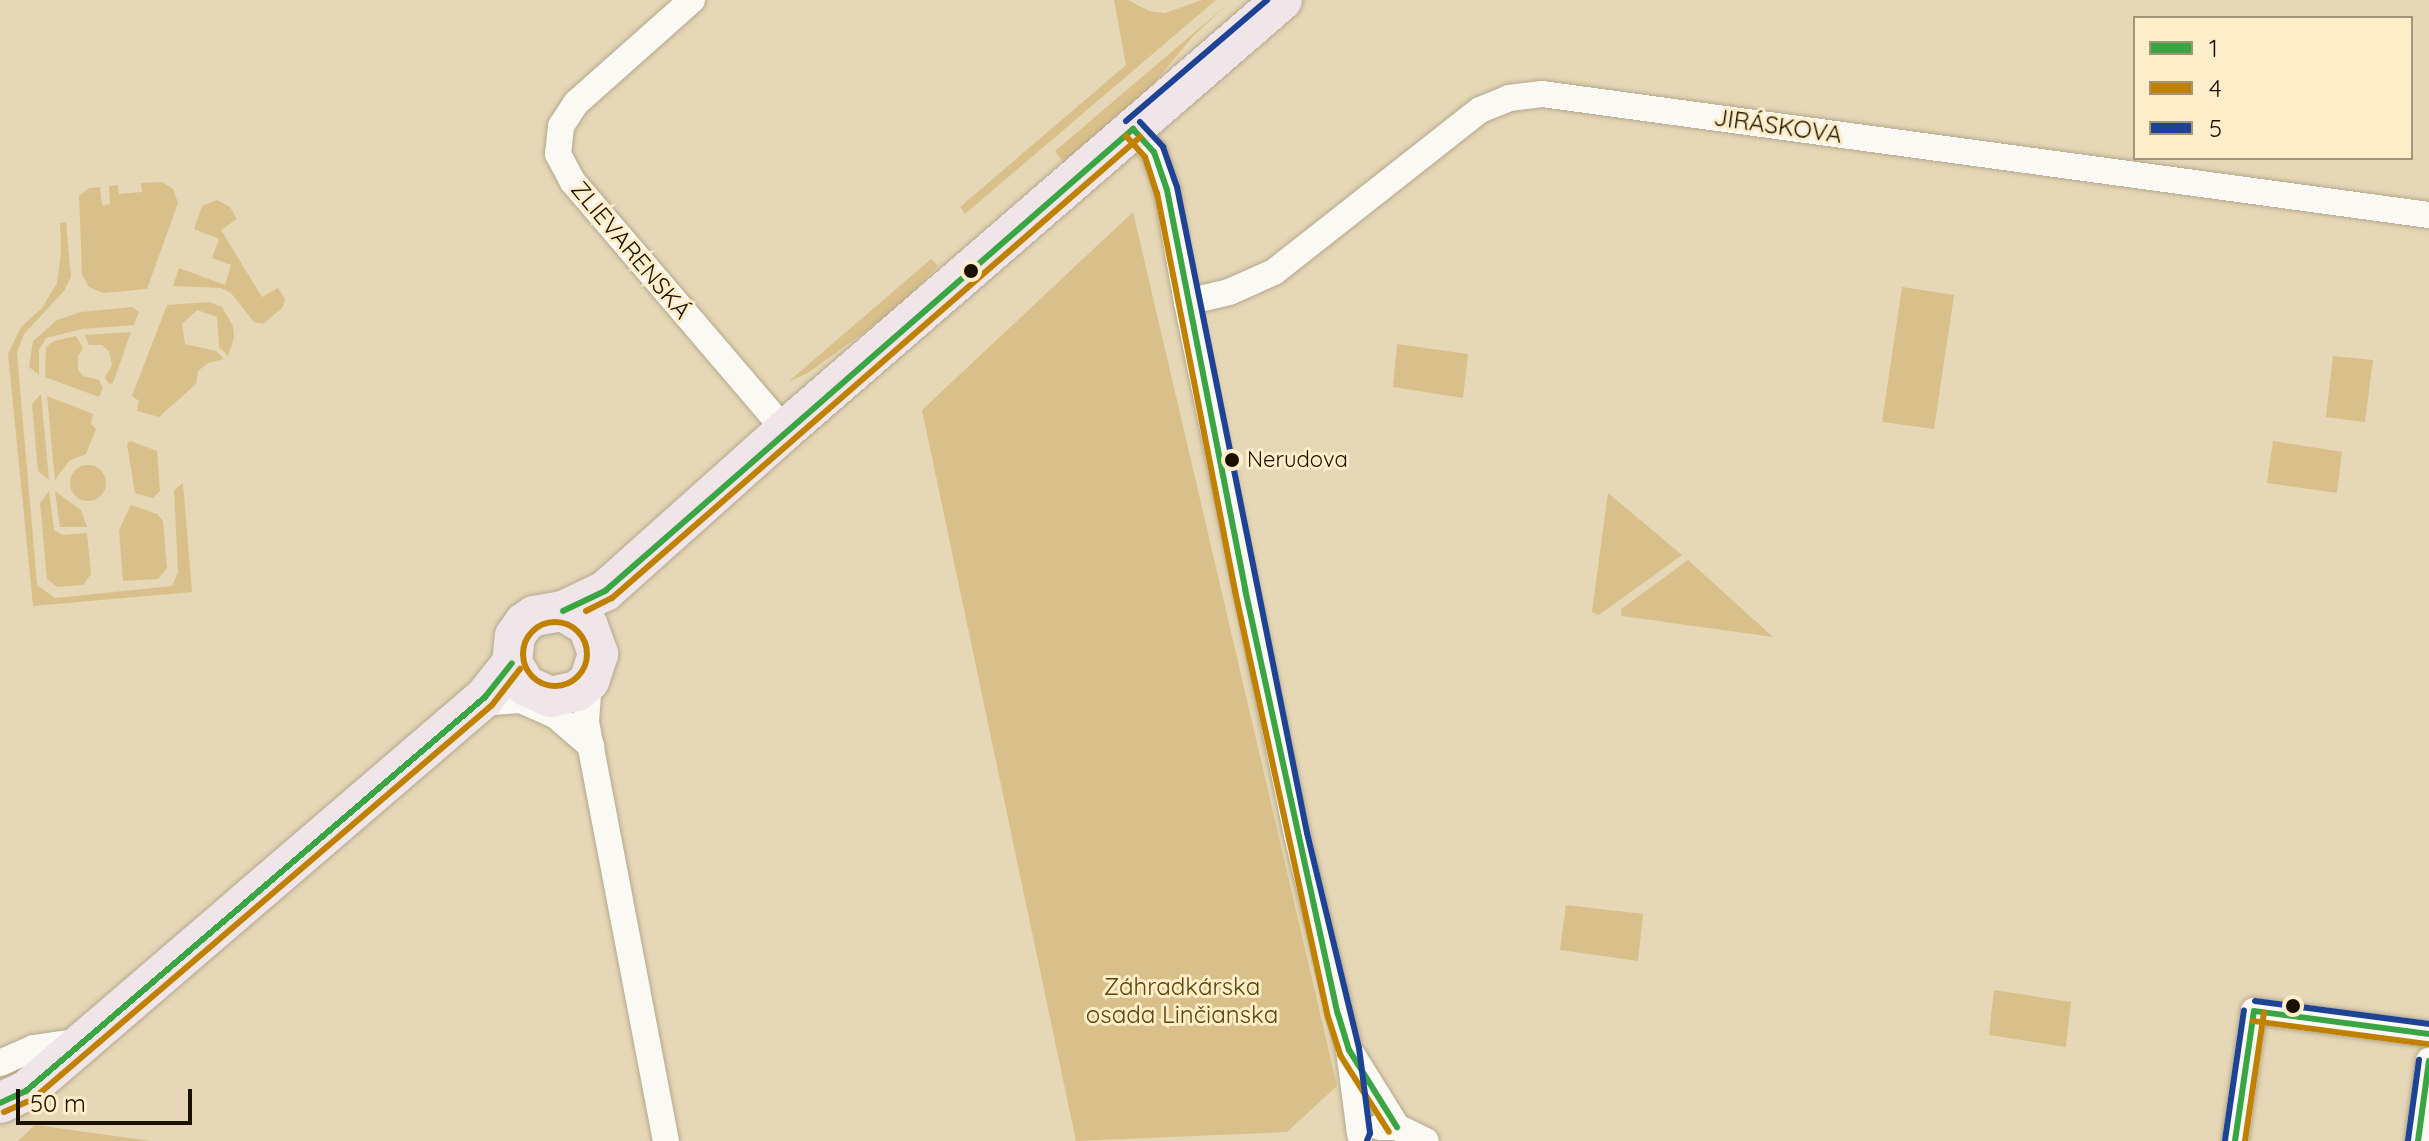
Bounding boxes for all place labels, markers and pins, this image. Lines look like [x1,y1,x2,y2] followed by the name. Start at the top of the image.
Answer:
[963,263,979,279] unlabelled marker
[1247,447,1348,473] place label: Nerudova
[1224,452,1240,468] marker: Nerudova
[2285,998,2301,1014] unlabelled marker

